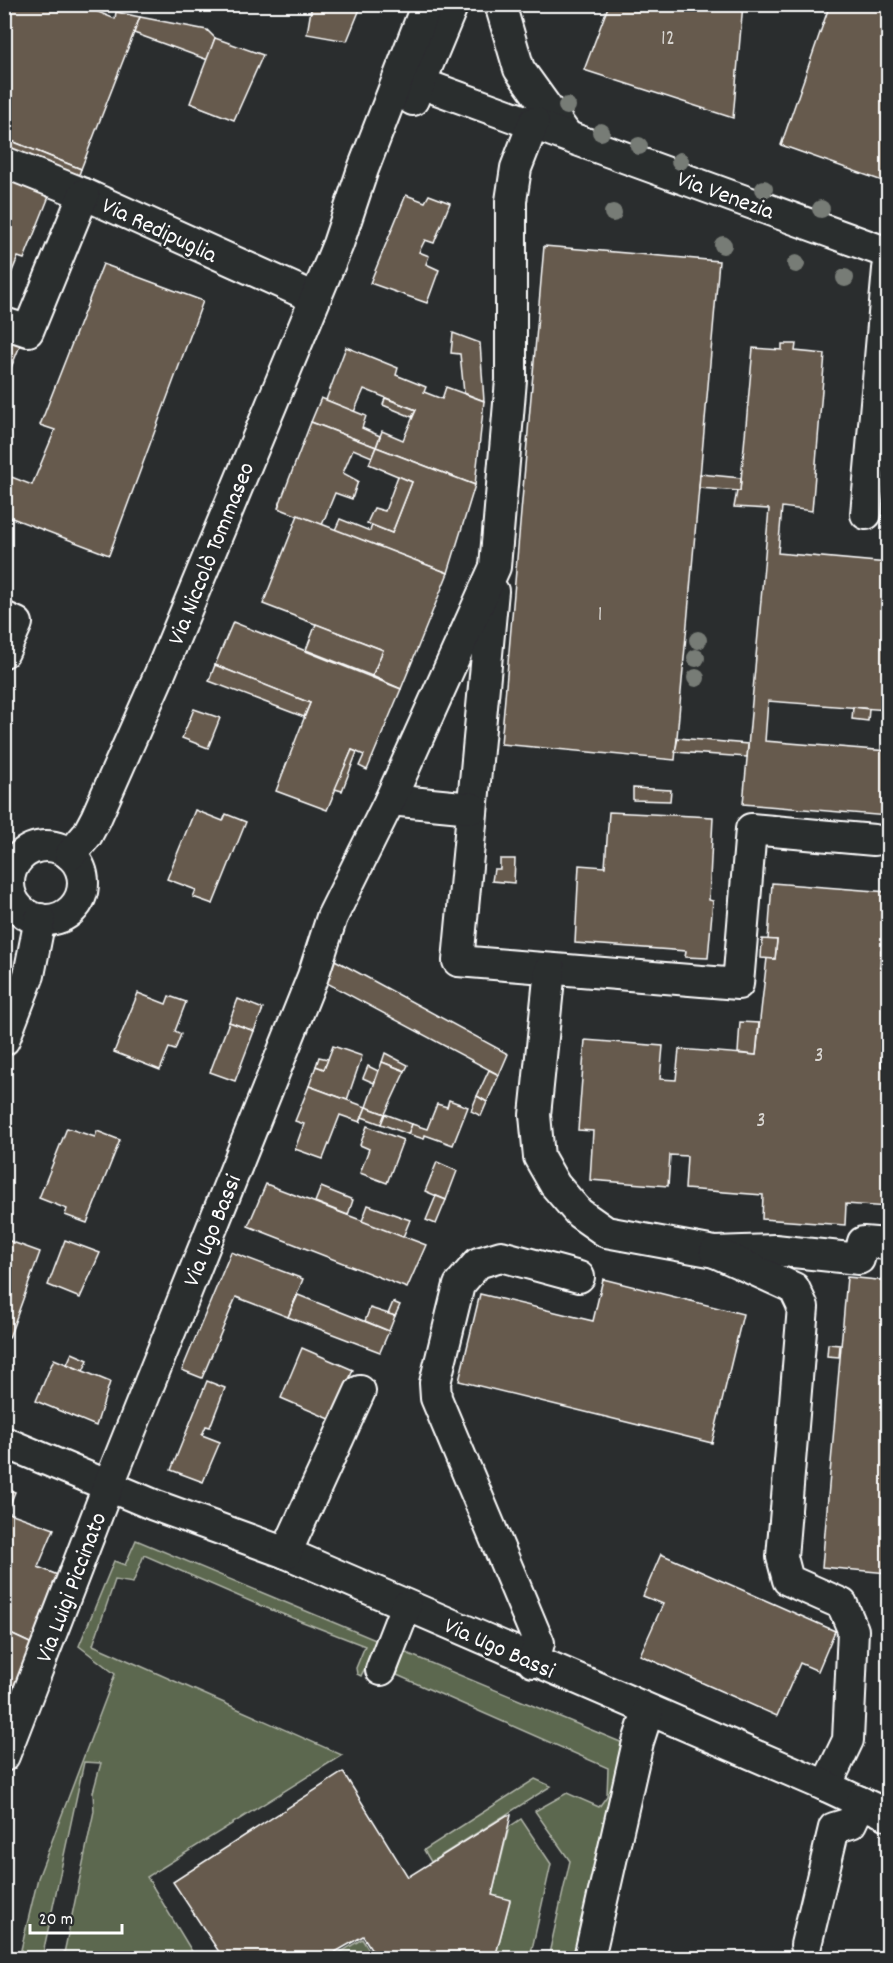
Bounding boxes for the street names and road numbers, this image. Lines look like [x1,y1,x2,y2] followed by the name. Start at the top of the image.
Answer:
[672,164,779,230] street label: Via Venezia
[95,190,223,274] street label: Via Redipuglia
[161,458,265,651] street label: Via Niccolò Tommaseo
[176,1170,252,1292] street label: Via Ugo Bassi
[29,1508,117,1668] street label: Via Luigi Piccinato
[438,1610,560,1689] street label: Via Ugo Bassi

